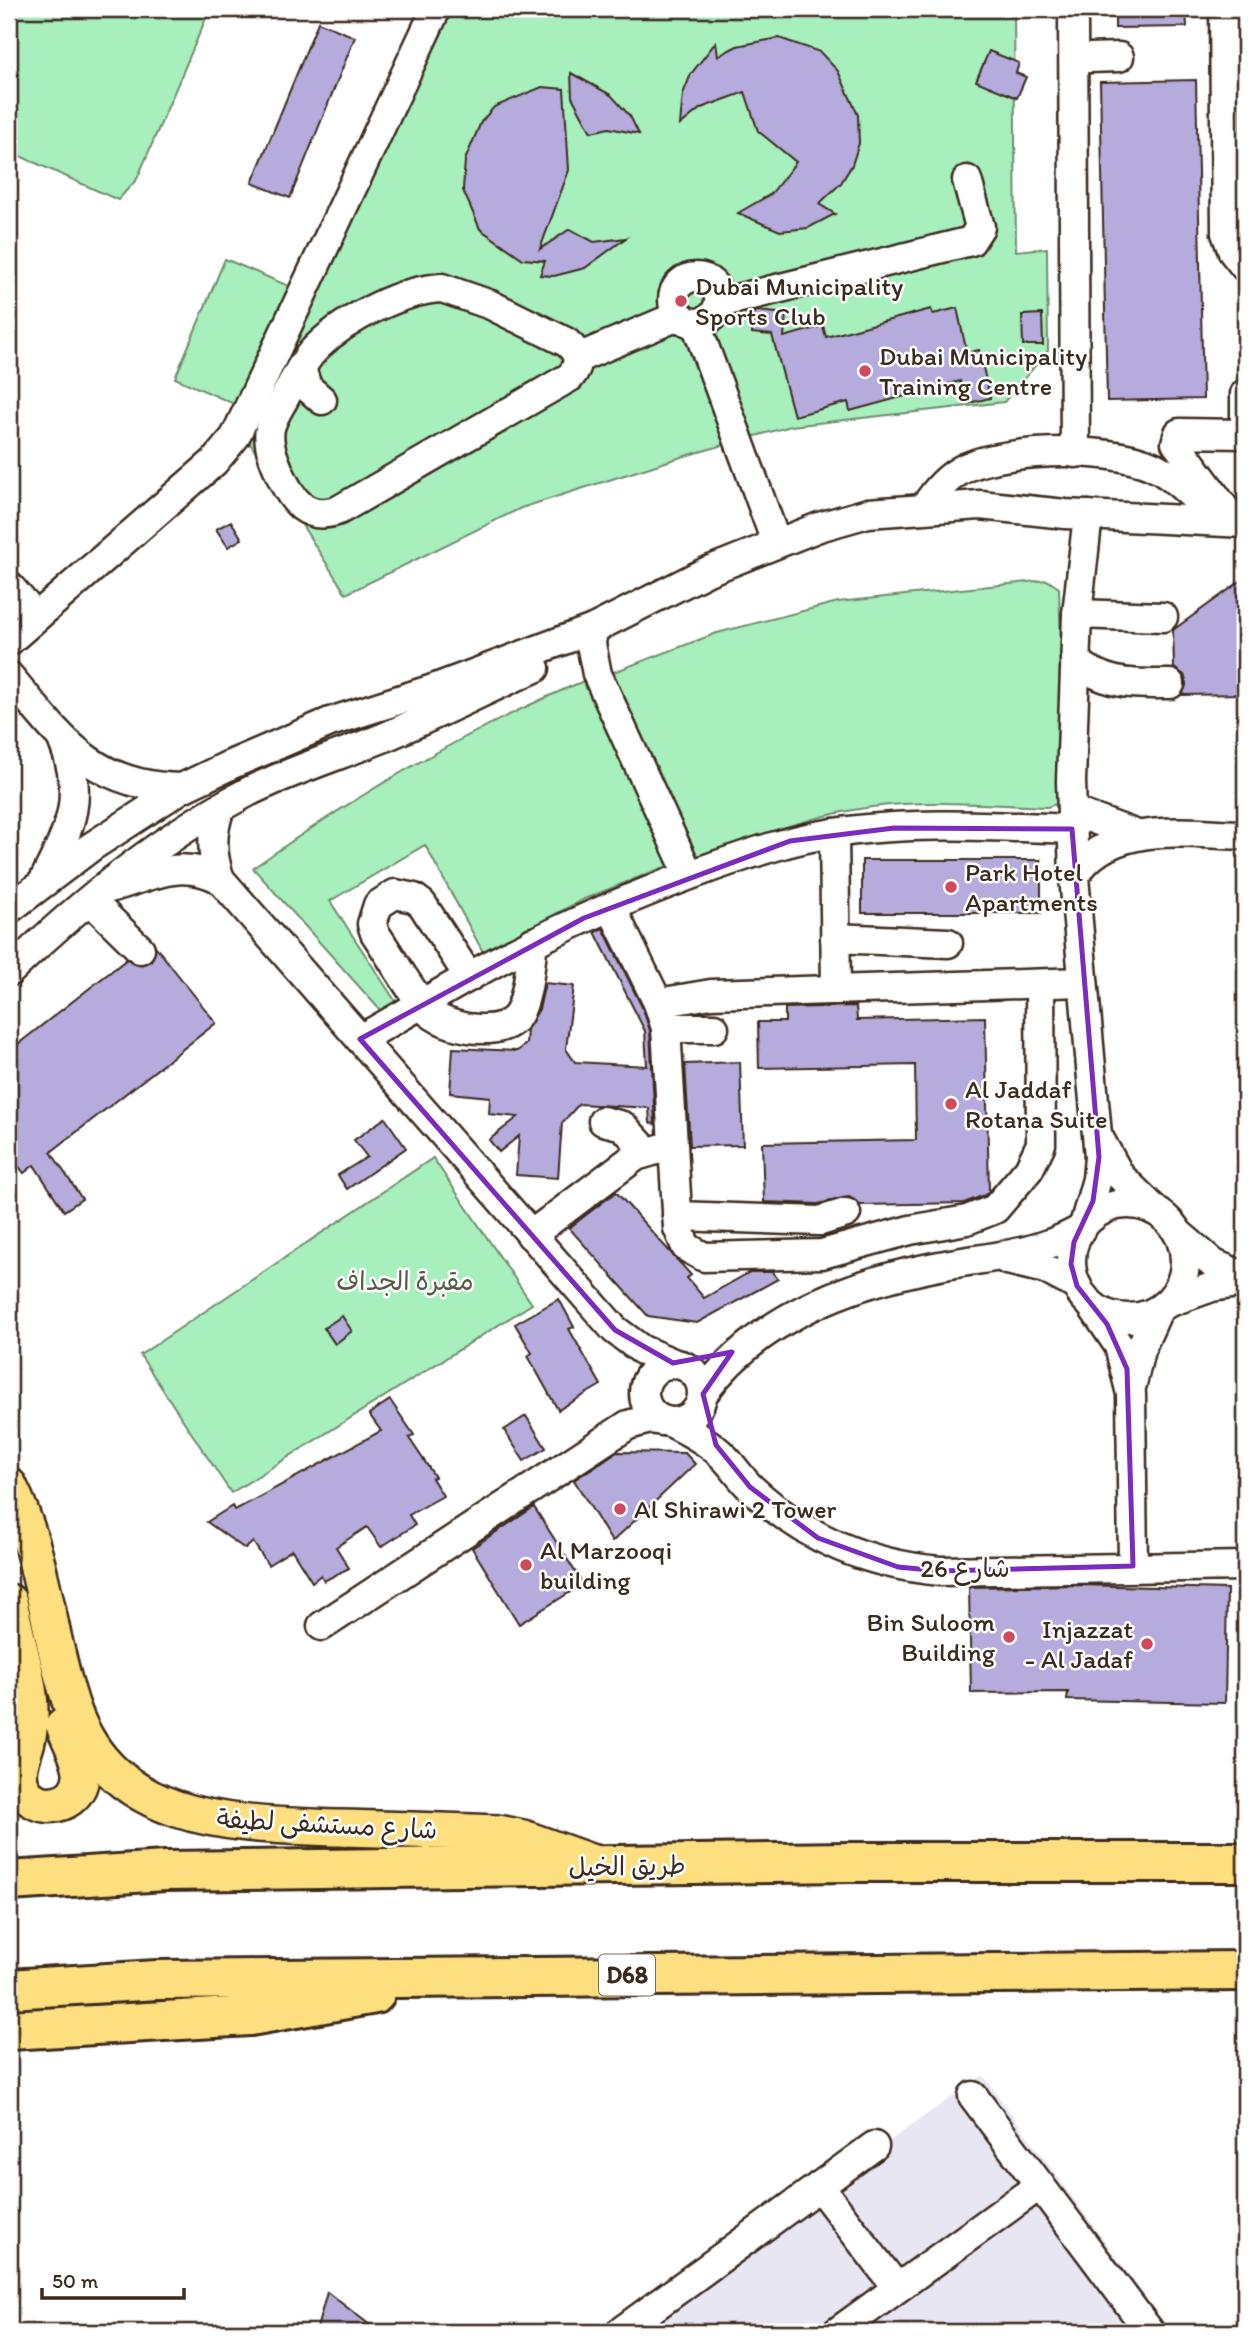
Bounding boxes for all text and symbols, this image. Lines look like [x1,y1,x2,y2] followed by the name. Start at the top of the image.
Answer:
[695,270,903,332] place label: Dubai Municipality Sports Club
[673,293,689,309] marker: Dubai Municipality Sports Club
[879,340,1087,402] place label: Dubai Municipality Training Centre
[857,363,873,379] marker: Dubai Municipality Training Centre
[965,856,1098,918] place label: Park Hotel Apartments
[943,879,959,895] marker: Park Hotel Apartments
[965,1073,1107,1135] place label: Al Jaddaf Rotana Suite
[943,1096,959,1112] marker: Al Jaddaf Rotana Suite
[336,1265,474,1297] park label: مقبرة الجداف
[634,1493,837,1525] place label: Al Shirawi 2 Tower
[612,1501,628,1517] marker: Al Shirawi 2 Tower
[540,1534,672,1596] place label: Al Marzooqi building
[920,1552,1010,1586] street label: شارع 26
[518,1557,534,1573] marker: Al Marzooqi building
[866,1606,996,1668] place label: Bin Suloom Building
[1025,1613,1133,1675] place label: Injazzat - Al Jadaf
[1001,1629,1017,1645] marker: Bin Suloom Building
[1139,1636,1155,1652] marker: Injazzat - Al Jadaf
[216,1802,438,1848] street label: شارع مستشفى لطيفة
[568,1849,686,1883] street label: طريق الخيل
[599,1954,655,1996] road number: D68
[42,2257,184,2301] scale bar
[52,2268,99,2293] text: 50 m

